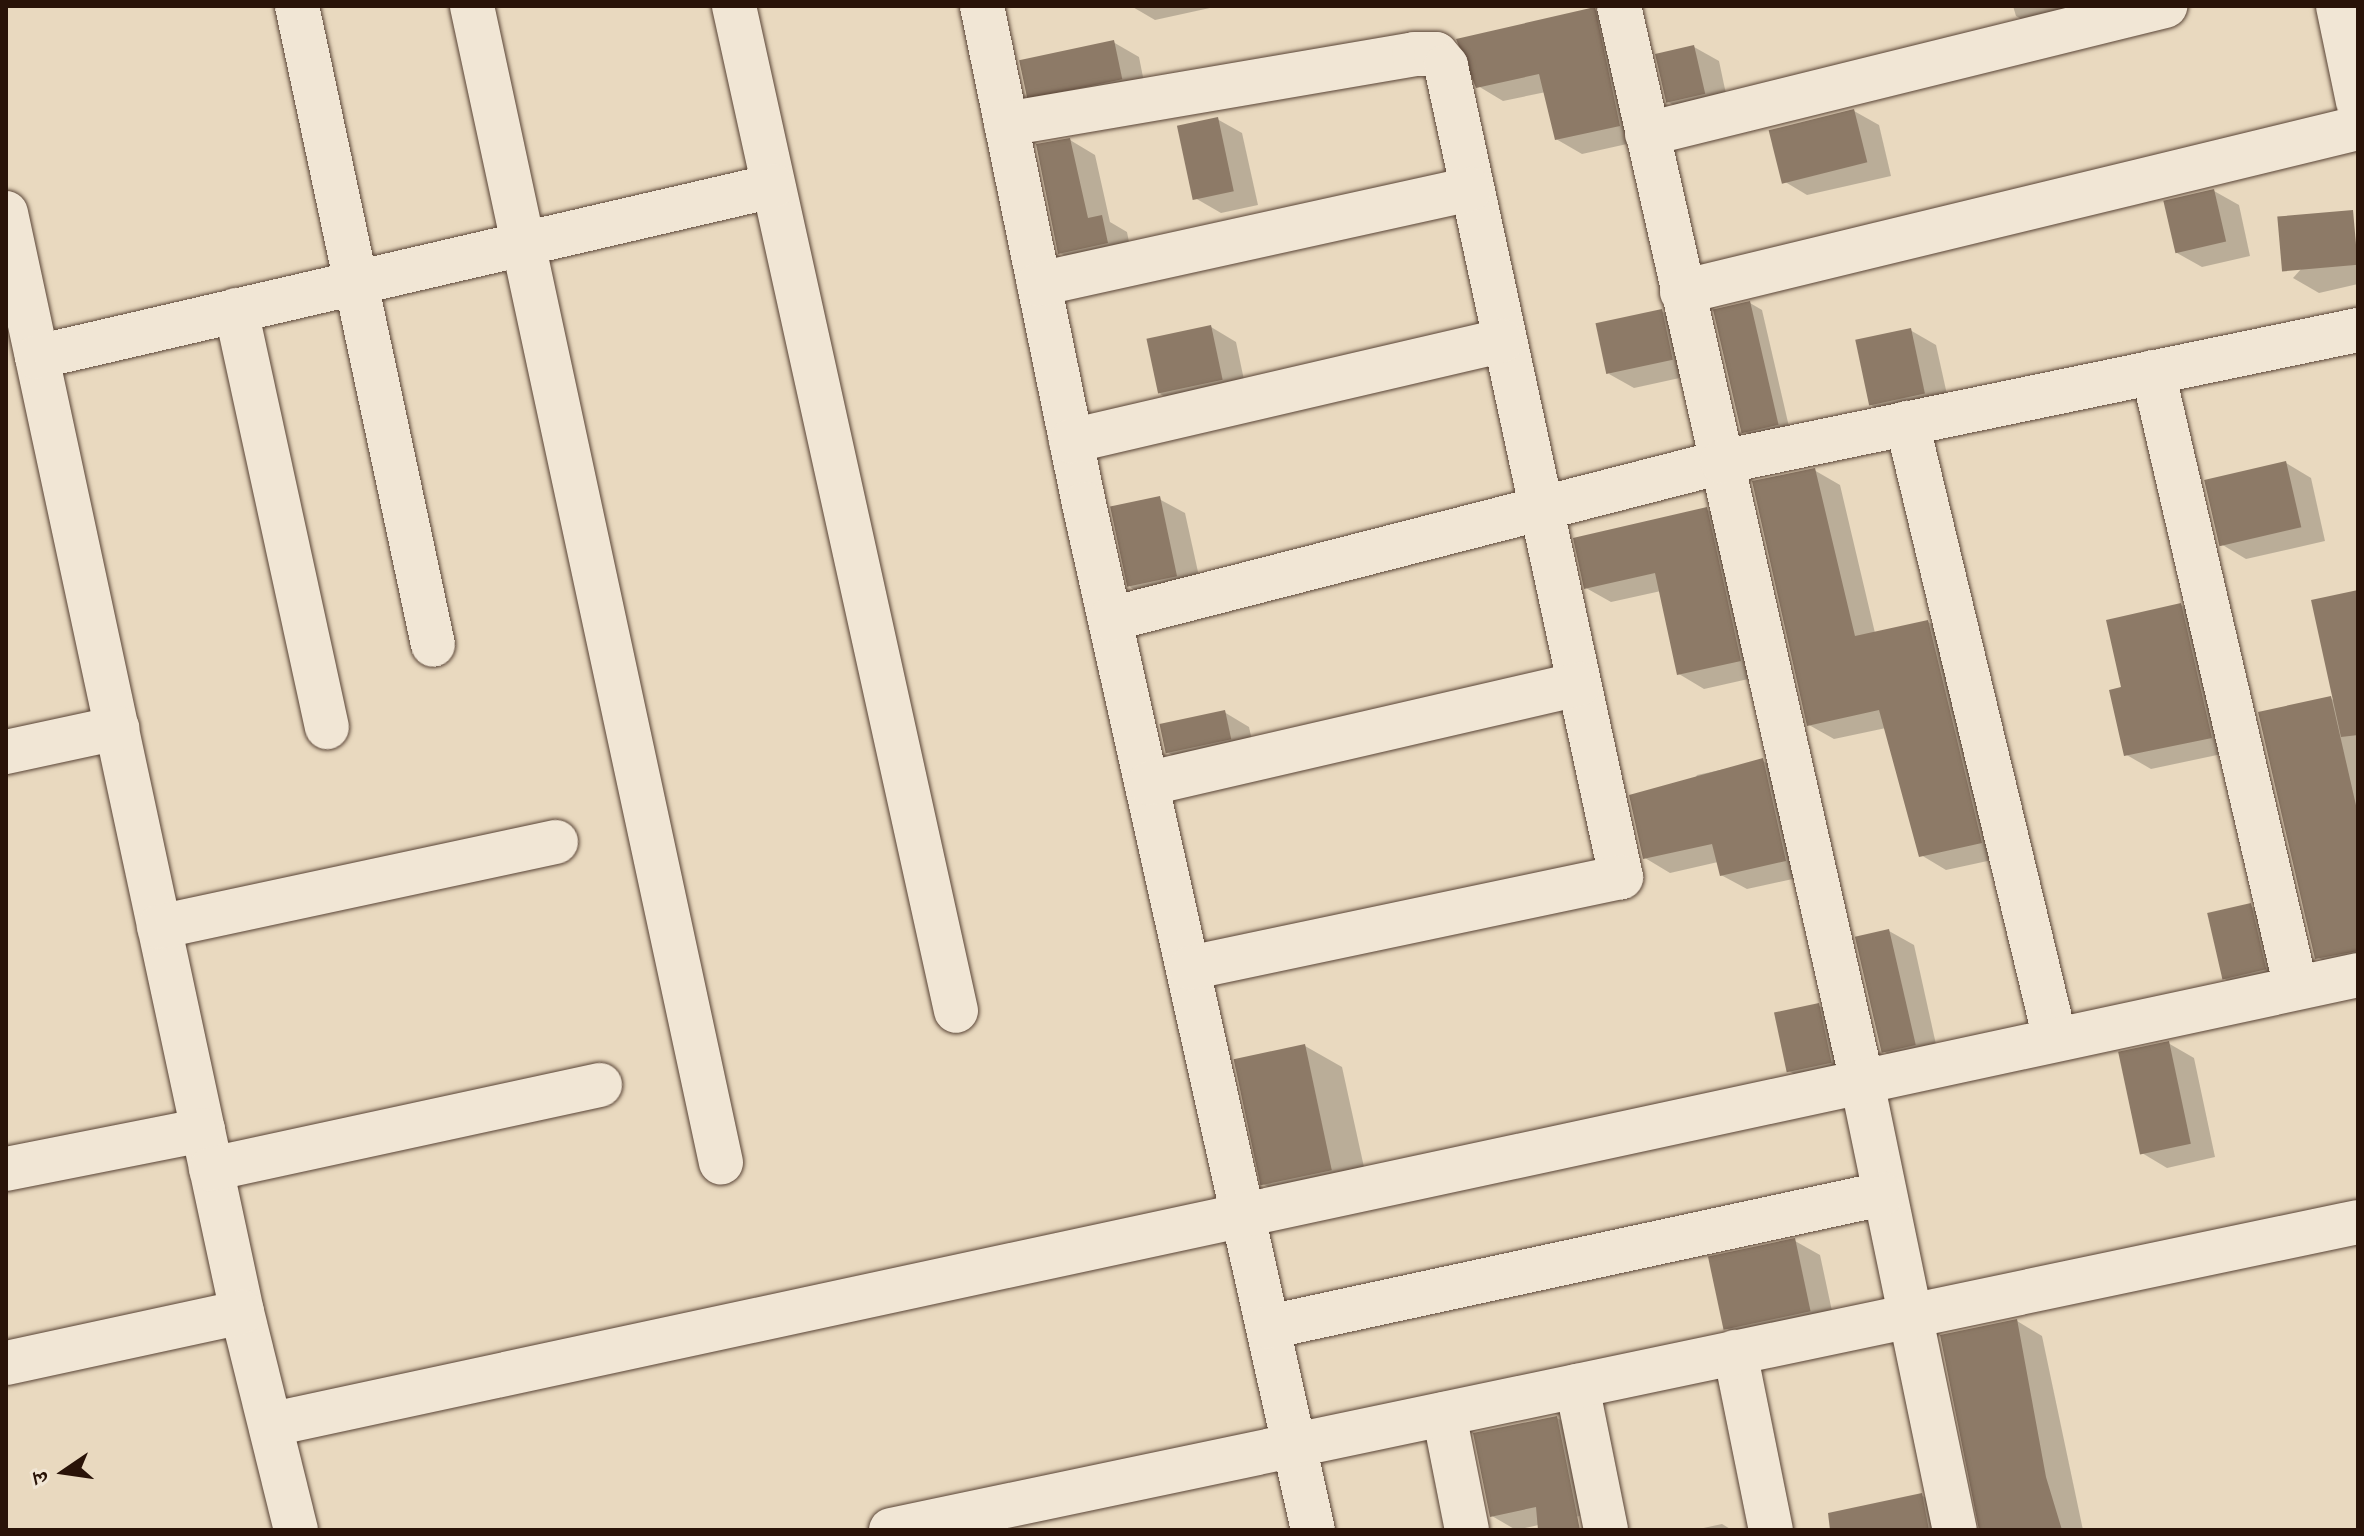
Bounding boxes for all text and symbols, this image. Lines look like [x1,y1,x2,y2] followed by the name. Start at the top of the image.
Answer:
[24,1432,104,1512] north arrow
[27,1469,55,1486] text: उ

